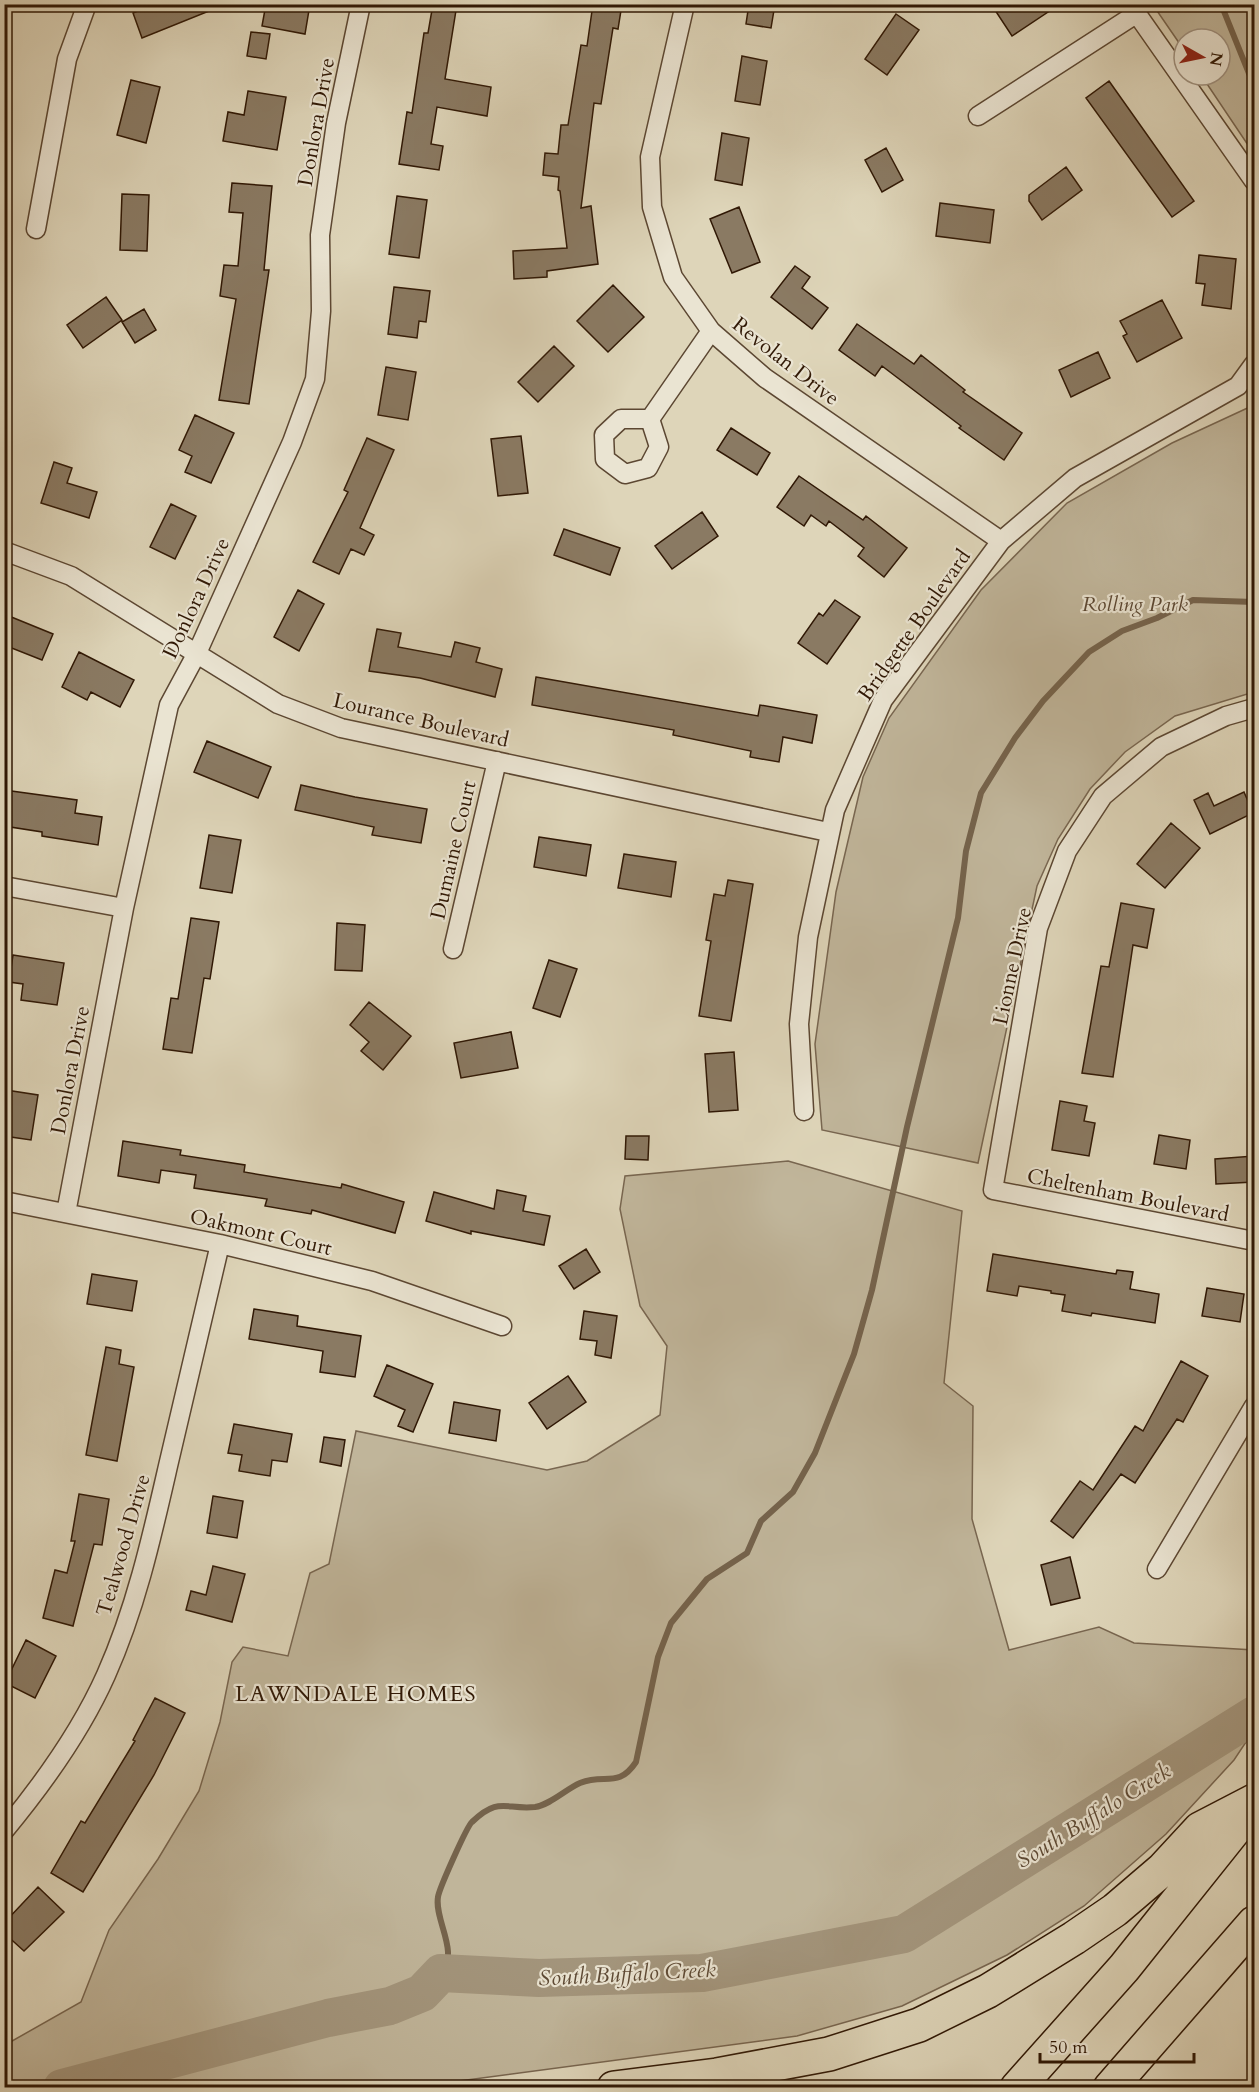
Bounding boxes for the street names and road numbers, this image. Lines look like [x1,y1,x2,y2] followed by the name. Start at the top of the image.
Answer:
[291,55,342,189] street label: Donlora Drive
[726,310,845,412] street label: Revolan Drive
[156,533,237,663] street label: Donlora Drive
[851,544,978,707] street label: Bridgette Boulevard
[330,686,512,755] street label: Lourance Boulevard
[423,777,484,922] street label: Dumaine Court
[986,904,1039,1028] street label: Lionne Drive
[44,1003,97,1137] street label: Donlora Drive
[1024,1162,1231,1229] street label: Cheltenham Boulevard
[187,1202,335,1263] street label: Oakmont Court
[89,1471,158,1620] street label: Tealwood Drive

